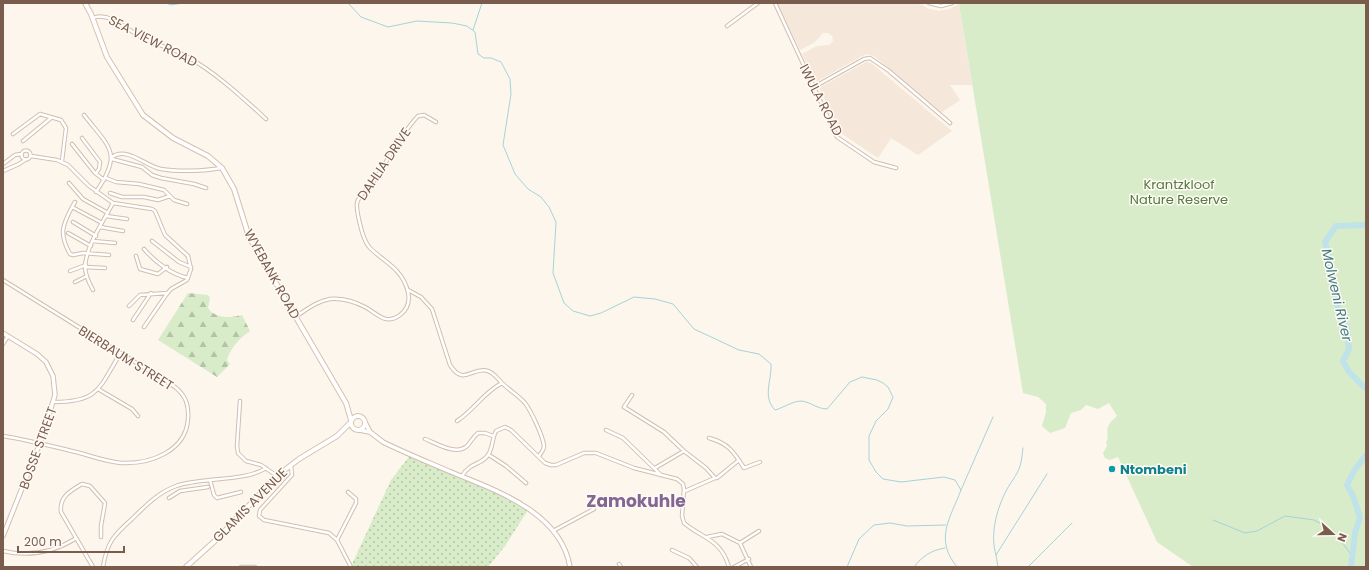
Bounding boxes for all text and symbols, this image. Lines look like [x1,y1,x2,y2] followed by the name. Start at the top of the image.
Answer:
[105,10,201,72] street label: SEA VIEW ROAD
[795,61,847,139] street label: IWULA ROAD
[353,124,415,204] street label: DAHLIA DRIVE
[1130,175,1228,209] park label: Krantzkloof Nature Reserve
[239,226,305,322] street label: WYEBANK ROAD
[1317,247,1358,344] water label: Molweni River
[75,321,177,395] street label: BIERBAUM STREET
[14,404,62,492] street label: BOSSE STREET
[1120,460,1187,479] place label: Ntombeni
[208,463,292,547] street label: GLAMIS AVENUE
[1107,464,1117,474] marker: Ntombeni
[586,489,686,513] district label: Zamokuhle
[1313,514,1353,554] north arrow
[18,528,124,554] scale bar
[1333,531,1351,544] text: N
[24,533,62,550] text: 200 m

